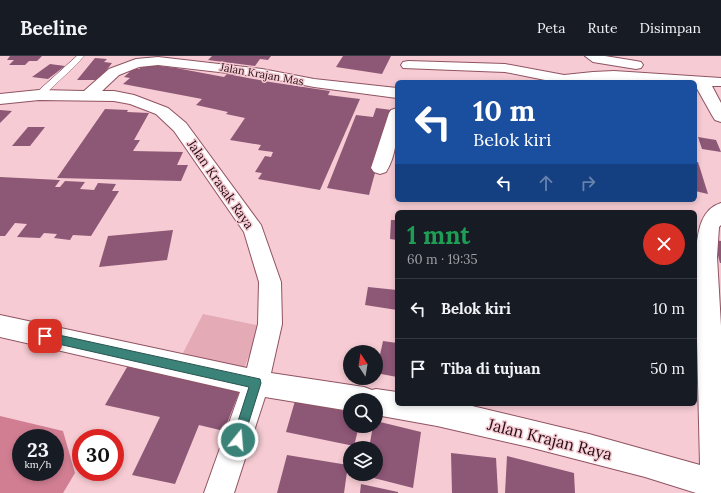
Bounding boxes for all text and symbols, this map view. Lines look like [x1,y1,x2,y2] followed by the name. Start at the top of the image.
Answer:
[20,16,88,40] text: Beeline
[537,19,565,37] text: Peta
[587,19,618,37] text: Rute
[640,19,701,37] text: Disimpan
[218,60,305,88] street label: Jalan Krajan Mas
[473,93,535,129] text: 10 m
[407,96,459,148] icon: left
[473,128,551,151] text: Belok kiri
[183,135,258,233] street label: Jalan Krasak Raya
[493,172,515,194] icon: left
[535,172,557,194] icon: ahead
[577,172,599,194] icon: right
[407,220,470,251] text: 1 mnt
[643,223,685,265] button: close
[407,251,478,268] text: 60 m · 19:35
[407,298,429,320] icon: left
[441,299,511,318] text: Belok kiri
[653,299,685,318] text: 10 m
[28,319,62,353] pin
[34,325,56,347] icon: arrive
[343,345,383,385] north arrow
[343,345,383,481] map controls
[407,358,429,380] icon: arrive
[441,359,540,378] text: Tiba di tujuan
[650,359,685,378] text: 50 m
[343,393,383,433] button: search
[485,414,614,464] street label: Jalan Krajan Raya
[217,419,259,461] position arrow
[72,429,124,481] speed limit sign: 30
[27,437,49,462] text: 23
[343,441,383,481] button: layers
[24,458,52,471] text: km/h

